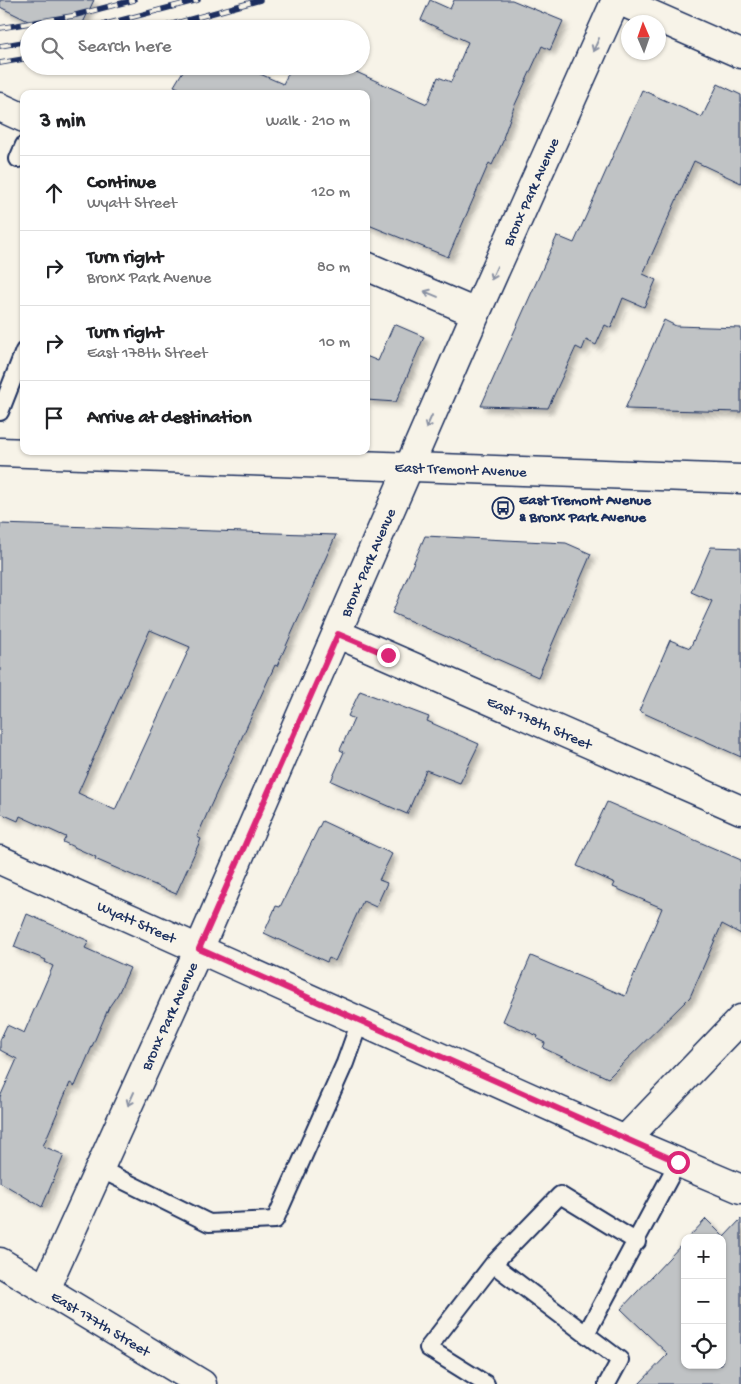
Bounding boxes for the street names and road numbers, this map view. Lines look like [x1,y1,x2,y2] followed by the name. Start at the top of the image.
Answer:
[500,135,564,250] street label: Bronx Park Avenue
[394,459,527,482] street label: East Tremont Avenue
[337,506,401,621] street label: Bronx Park Avenue
[484,693,596,755] street label: East 178th Street
[94,898,180,949] street label: Wyatt Street
[138,959,203,1074] street label: Bronx Park Avenue
[47,1288,154,1362] street label: East 177th Street

